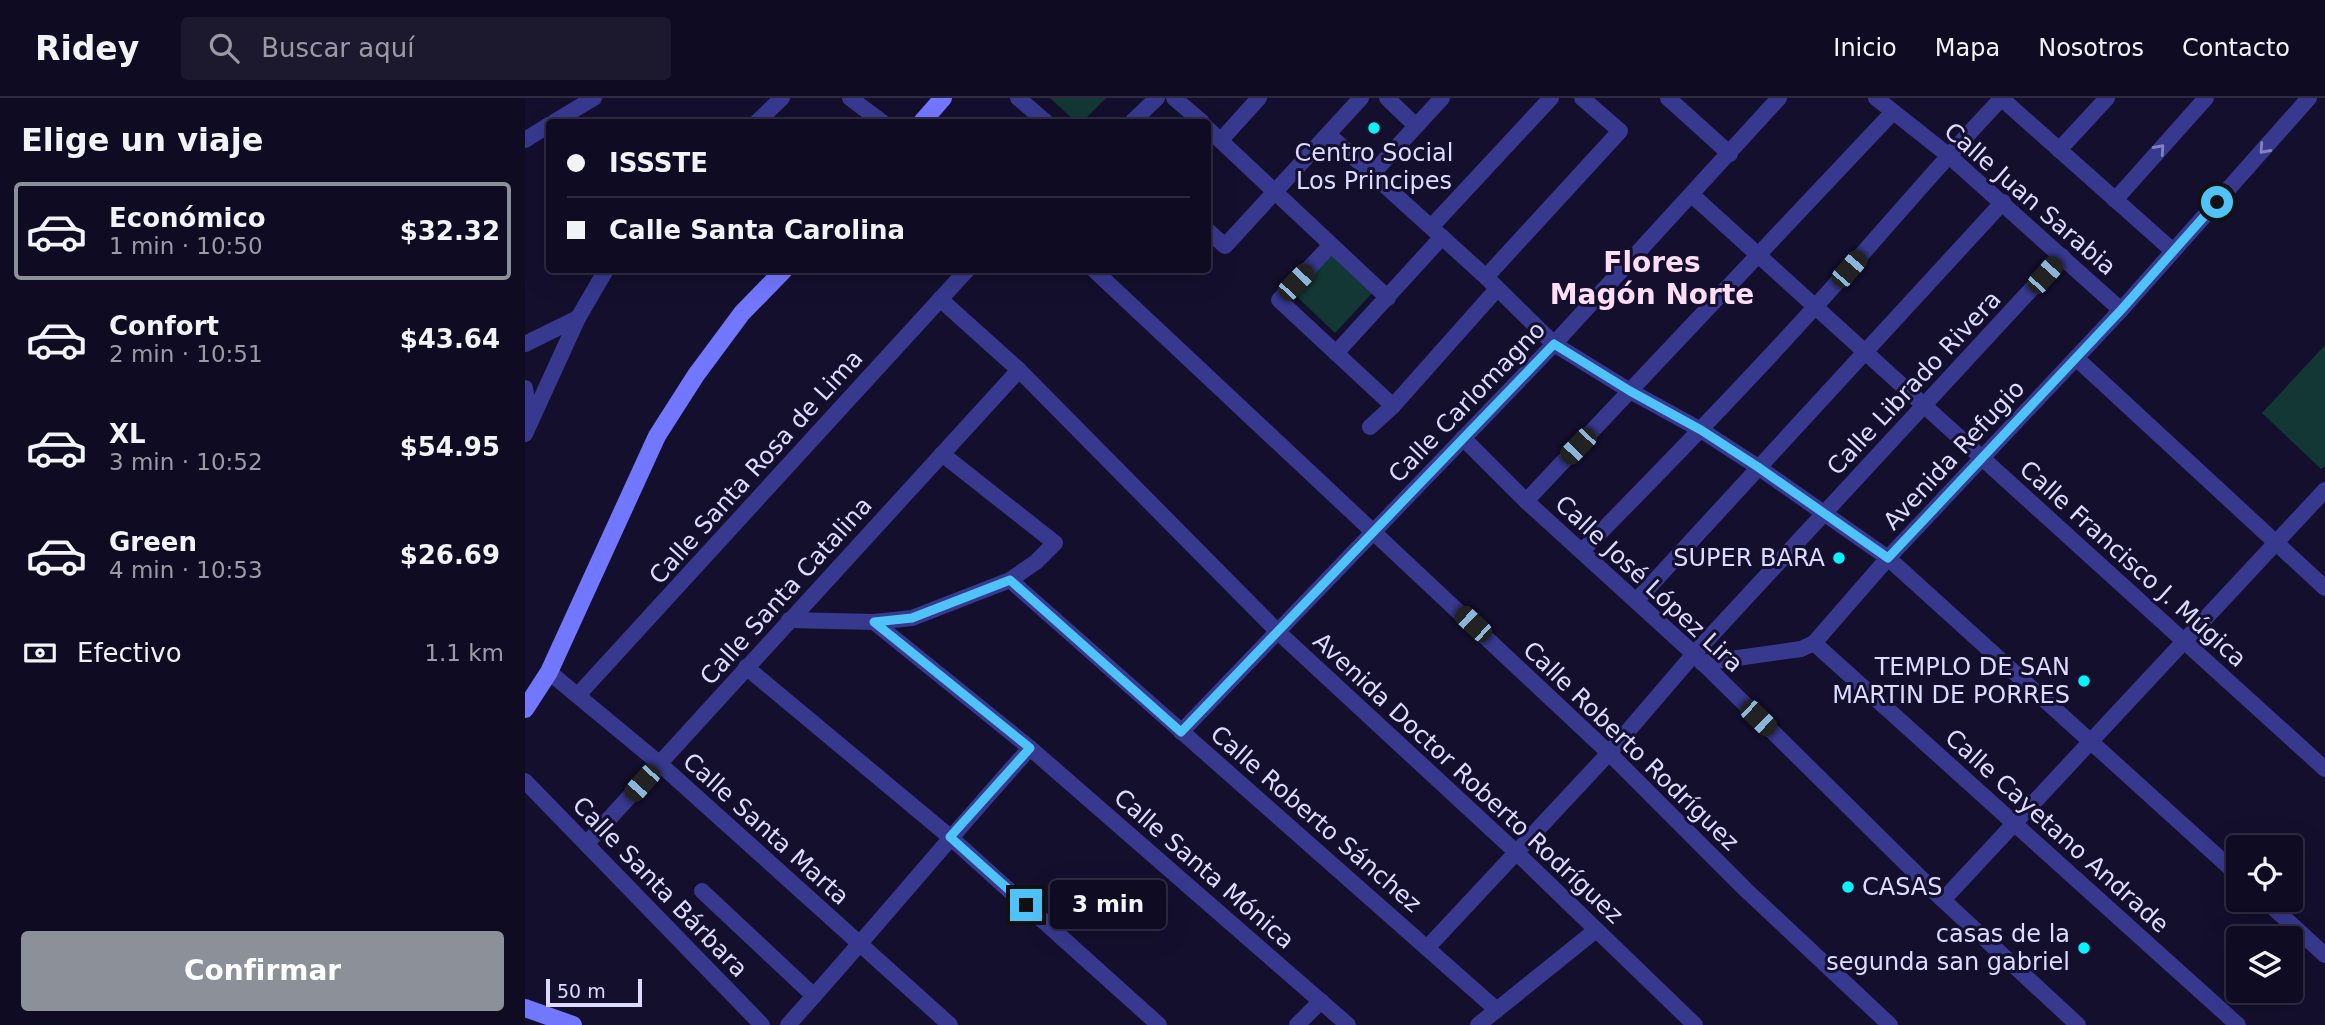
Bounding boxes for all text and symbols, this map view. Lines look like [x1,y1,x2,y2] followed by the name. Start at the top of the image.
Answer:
[181,17,671,80] search box
[35,29,139,68] text: Ridey
[205,29,243,67] icon: search
[261,33,414,63] text: Buscar aquí
[1833,34,1897,62] text: Inicio
[1935,34,2000,62] text: Mapa
[2038,34,2144,62] text: Nosotros
[2182,34,2290,62] text: Contacto
[1938,117,2122,281] street label: Calle Juan Sarabia
[1366,120,1382,136] marker: Centro Social Los Principes
[21,121,263,159] text: Elige un viaje
[1295,139,1453,195] place label: Centro Social Los Principes
[2260,141,2272,154] one-way arrow
[2152,144,2165,157] one-way arrow
[609,148,708,178] text: ISSSTE
[2201,186,2233,218] route start
[25,200,88,263] icon: car
[109,203,266,233] text: Económico
[609,215,905,245] text: Calle Santa Carolina
[400,216,500,246] text: $32.32
[109,233,263,259] text: 1 min · 10:50
[1550,246,1754,311] district label: Flores Magón Norte
[1828,246,1871,292] car
[2024,252,2067,298] car
[1274,260,1319,304] car
[1821,285,2007,481] street label: Calle Librado Rivera
[25,308,88,371] icon: car
[109,311,219,341] text: Confort
[1383,316,1551,488] street label: Calle Carlomagno
[400,324,500,354] text: $43.64
[109,341,263,367] text: 2 min · 10:51
[644,344,868,590] street label: Calle Santa Rosa de Lima
[1878,374,2030,536] street label: Avenida Refugio
[25,416,88,479] icon: car
[109,419,146,449] text: XL
[1556,424,1601,468] car
[400,432,500,462] text: $54.95
[109,449,263,475] text: 3 min · 10:52
[2014,455,2252,673] street label: Calle Francisco J. Múgica
[1549,490,1749,678] street label: Calle José López Lira
[694,491,878,691] street label: Calle Santa Catalina
[25,524,88,587] icon: car
[109,527,197,557] text: Green
[400,540,500,570] text: $26.69
[1673,544,1826,572] place label: SUPER BARA
[1831,550,1847,566] marker: SUPER BARA
[109,557,263,583] text: 4 min · 10:53
[1451,602,1496,646] car
[1307,627,1629,929] street label: Avenida Doctor Roberto Rodríguez
[21,634,59,672] icon: cash
[1517,636,1745,856] street label: Calle Roberto Rodríguez
[77,638,182,668] text: Efectivo
[424,640,504,666] text: 1.1 km
[1832,653,2070,709] place label: TEMPLO DE SAN MARTIN DE PORRES
[2076,673,2092,689] marker: TEMPLO DE SAN MARTIN DE PORRES
[1736,696,1781,740] car
[1205,720,1427,918] street label: Calle Roberto Sánchez
[1940,723,2174,939] street label: Calle Cayetano Andrade
[677,747,855,911] street label: Calle Santa Marta
[621,760,664,806] car
[1108,783,1300,955] street label: Calle Santa Mónica
[567,791,753,983] street label: Calle Santa Bárbara
[2226,835,2303,1003] map controls
[2226,835,2303,912] button: locate
[1862,873,1943,901] place label: CASAS
[1840,879,1856,895] marker: CASAS
[1051,880,1166,930] callout: 3 min
[1010,889,1042,921] route end
[1072,891,1144,917] text: 3 min
[1826,920,2070,976] place label: casas de la segunda san gabriel
[2226,926,2303,1003] button: layers
[21,931,504,1011] button: Confirmar
[2076,940,2092,956] marker: casas de la segunda san gabriel
[546,976,642,1008] scale bar
[557,980,606,1002] text: 50 m

